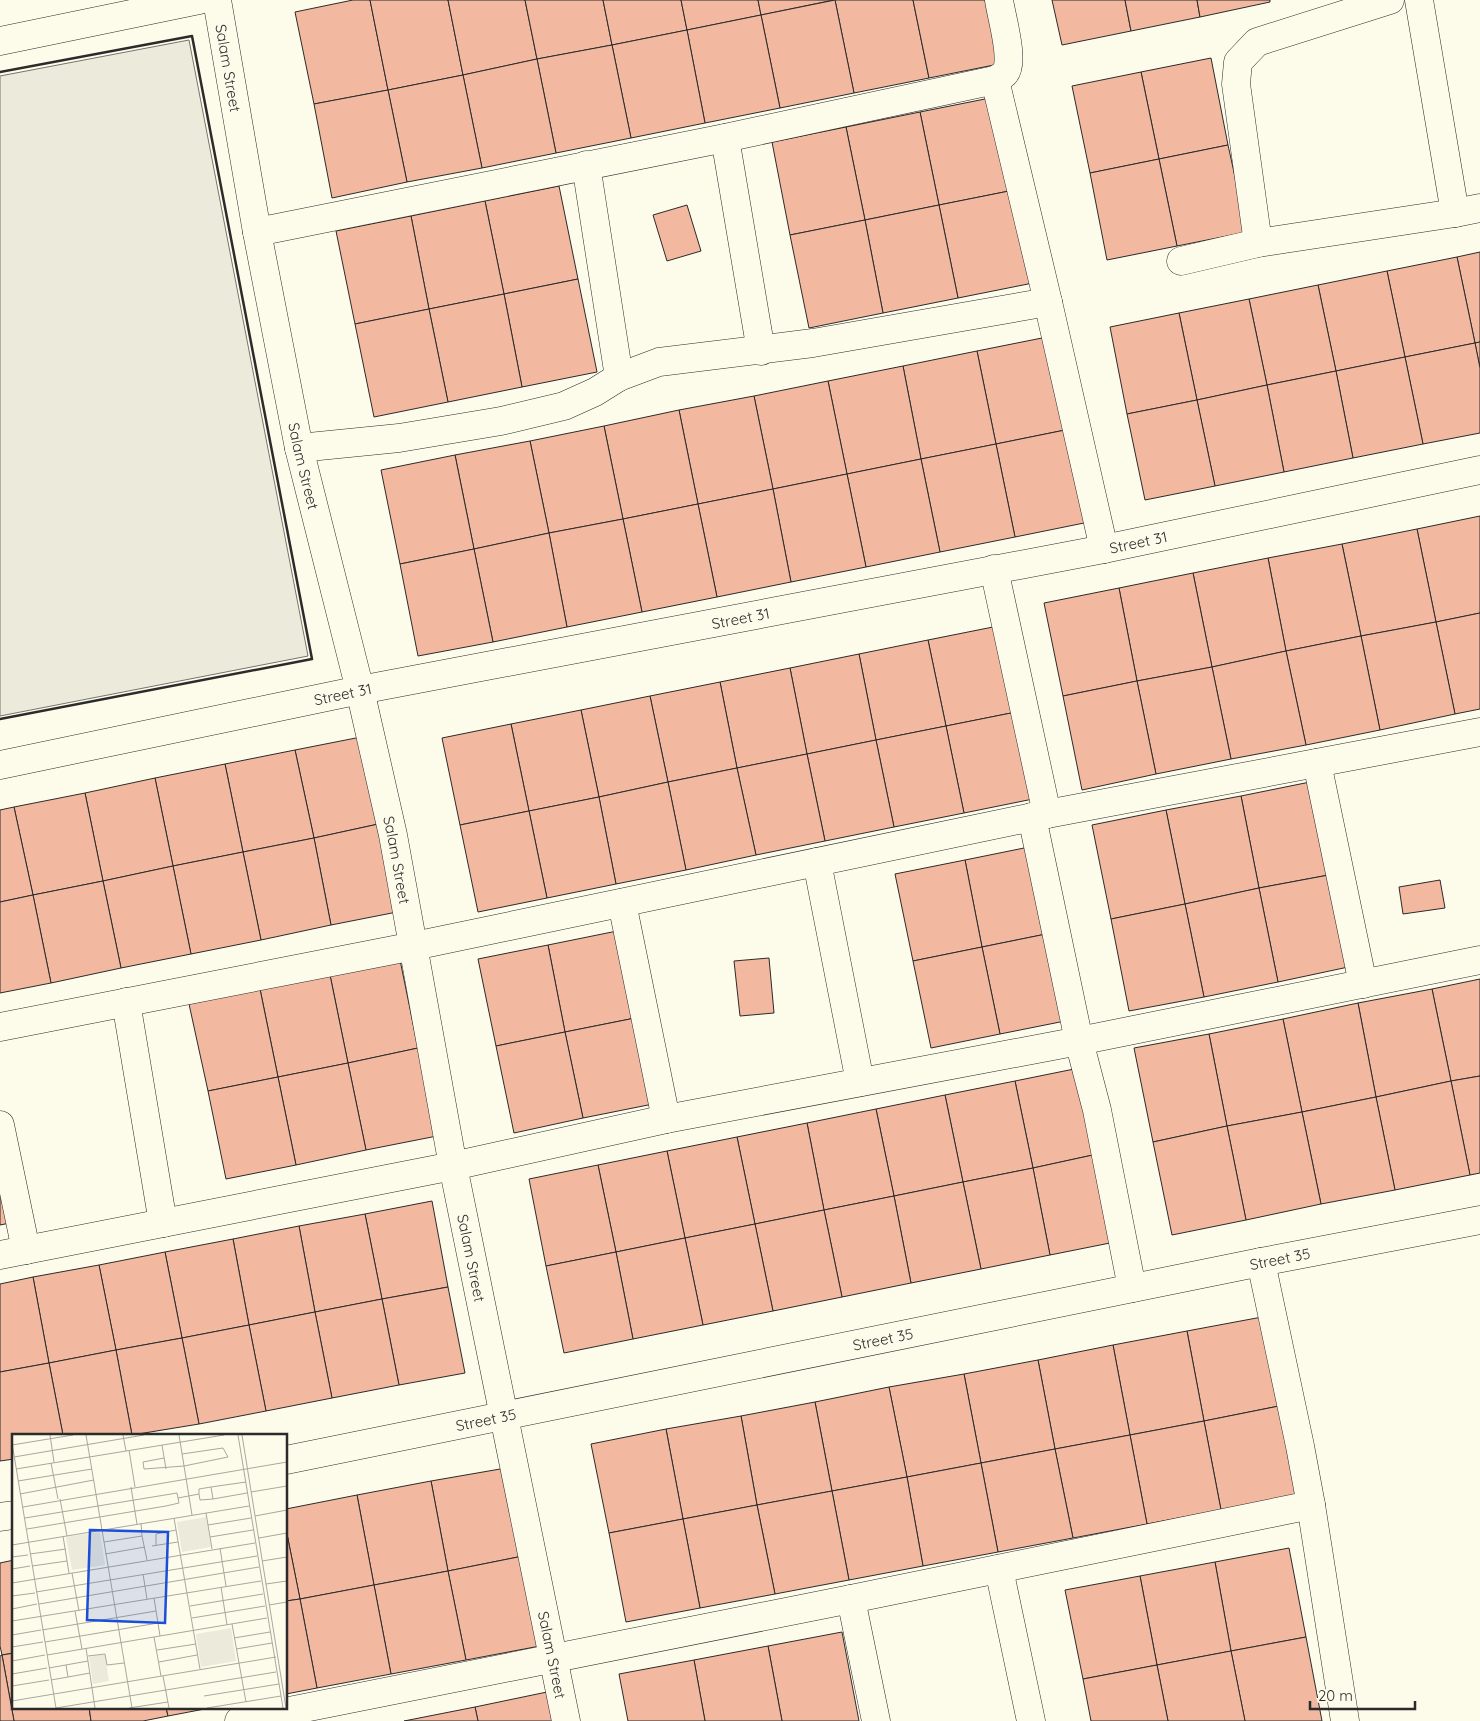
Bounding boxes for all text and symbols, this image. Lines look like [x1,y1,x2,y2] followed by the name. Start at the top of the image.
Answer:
[212,23,246,113] street label: Salam Street
[285,421,324,511] street label: Salam Street
[1108,526,1169,557] street label: Street 31
[710,603,771,633] street label: Street 31
[312,679,373,709] street label: Street 31
[379,814,415,905] street label: Salam Street
[454,1213,490,1303] street label: Salam Street
[1248,1243,1312,1274] street label: Street 35
[851,1323,915,1354] street label: Street 35
[454,1404,518,1435] street label: Street 35
[12,1434,288,1708] inset map
[534,1609,571,1700] street label: Salam Street
[1310,1678,1415,1710] scale bar
[1318,1686,1353,1705] text: 20 m

